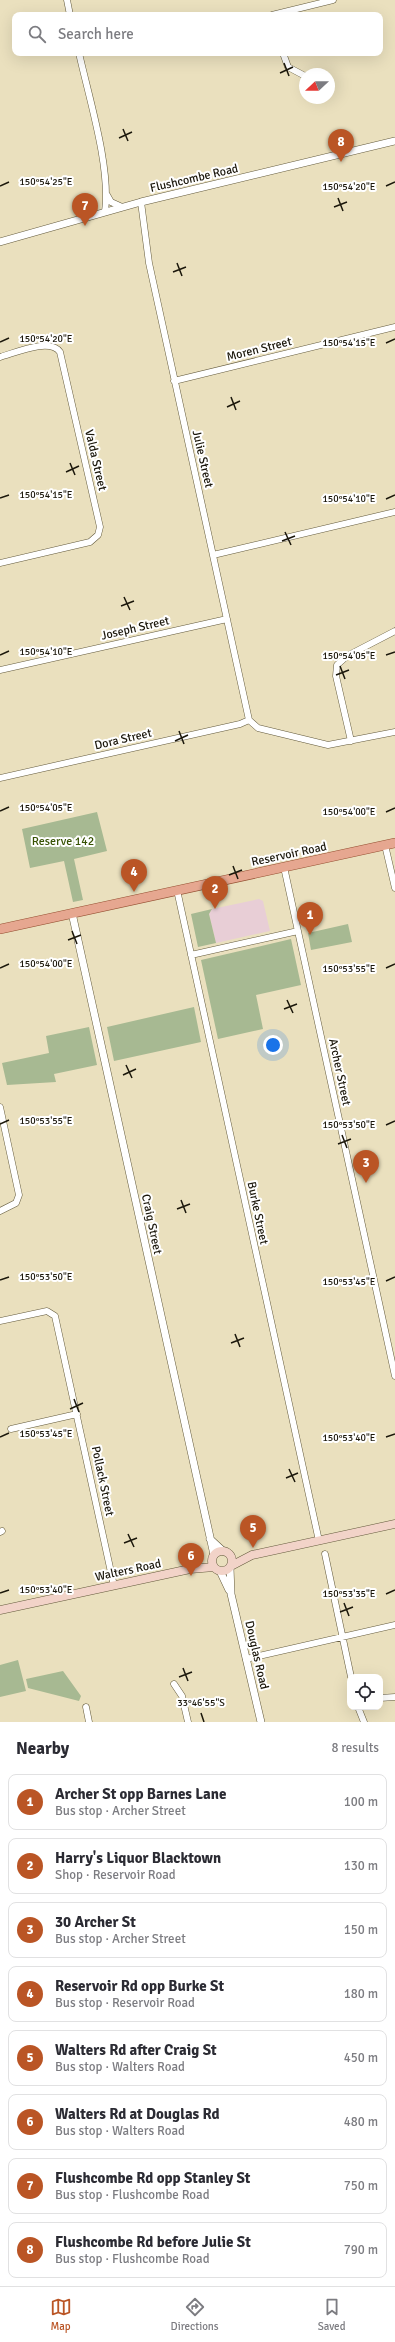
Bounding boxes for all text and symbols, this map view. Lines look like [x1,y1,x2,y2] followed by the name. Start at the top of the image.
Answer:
[12,12,383,56] search box
[26,23,48,45] icon: search
[58,25,134,43] text: Search here
[299,68,335,104] north arrow
[328,129,354,162] pin: 8
[149,161,240,196] street label: Flushcombe Road
[19,176,73,188] text: 150°54'25"E
[322,181,376,193] text: 150°54'20"E
[72,193,98,226] pin: 7
[19,333,73,345] text: 150°54'20"E
[225,334,293,365] street label: Moren Street
[322,337,376,349] text: 150°54'15"E
[81,428,110,492] street label: Valda Street
[189,429,216,489] street label: Julie Street
[19,489,73,501] text: 150°54'15"E
[322,493,376,505] text: 150°54'10"E
[99,613,171,644] street label: Joseph Street
[19,646,73,658] text: 150°54'10"E
[322,650,376,662] text: 150°54'05"E
[93,726,153,753] street label: Dora Street
[19,802,73,814] text: 150°54'05"E
[322,806,376,818] text: 150°54'00"E
[32,834,94,849] park label: Reserve 142
[250,839,328,870] street label: Reservoir Road
[121,859,147,892] pin: 4
[202,876,228,909] pin: 2
[297,902,323,935] pin: 1
[19,958,73,970] text: 150°54'00"E
[322,963,376,975] text: 150°53'55"E
[263,1035,283,1055] your location
[325,1037,354,1107] street label: Archer Street
[19,1115,73,1127] text: 150°53'55"E
[322,1119,376,1131] text: 150°53'50"E
[353,1150,379,1183] pin: 3
[244,1180,271,1246] street label: Burke Street
[138,1193,165,1256] street label: Craig Street
[19,1271,73,1283] text: 150°53'50"E
[322,1276,376,1288] text: 150°53'45"E
[19,1428,73,1440] text: 150°53'45"E
[322,1432,376,1444] text: 150°53'40"E
[88,1445,117,1518] street label: Pollack Street
[240,1515,266,1548] pin: 5
[178,1543,204,1576] pin: 6
[94,1556,163,1585] street label: Walters Road
[19,1584,73,1596] text: 150°53'40"E
[322,1588,376,1600] text: 150°53'35"E
[241,1619,272,1691] street label: Douglas Road
[347,1674,383,1710] map controls
[347,1674,383,1710] button: locate
[177,1697,225,1709] text: 33°46'55"S
[16,1738,69,1759] text: Nearby
[331,1740,379,1756] text: 8 results
[55,1785,226,1803] text: Archer St opp Barnes Lane
[26,1794,34,1810] text: 1
[344,1794,378,1810] text: 100 m
[55,1803,186,1819] text: Bus stop · Archer Street
[55,1849,221,1867] text: Harry's Liquor Blacktown
[26,1858,34,1874] text: 2
[344,1858,378,1874] text: 130 m
[55,1867,176,1883] text: Shop · Reservoir Road
[55,1913,136,1931] text: 30 Archer St
[26,1922,34,1938] text: 3
[344,1922,378,1938] text: 150 m
[55,1931,186,1947] text: Bus stop · Archer Street
[55,1977,224,1995] text: Reservoir Rd opp Burke St
[26,1986,34,2002] text: 4
[344,1986,378,2002] text: 180 m
[55,1995,195,2011] text: Bus stop · Reservoir Road
[55,2041,217,2059] text: Walters Rd after Craig St
[26,2050,34,2066] text: 5
[344,2050,378,2066] text: 450 m
[55,2059,185,2075] text: Bus stop · Walters Road
[55,2105,220,2123] text: Walters Rd at Douglas Rd
[26,2114,34,2130] text: 6
[344,2114,378,2130] text: 480 m
[55,2123,185,2139] text: Bus stop · Walters Road
[55,2169,250,2187] text: Flushcombe Rd opp Stanley St
[26,2178,34,2194] text: 7
[344,2178,378,2194] text: 750 m
[55,2187,210,2203] text: Bus stop · Flushcombe Road
[55,2233,251,2251] text: Flushcombe Rd before Julie St
[26,2242,34,2258] text: 8
[344,2242,378,2258] text: 790 m
[55,2251,210,2267] text: Bus stop · Flushcombe Road
[50,2296,72,2333] tab: Map
[171,2296,219,2333] tab: Directions
[318,2296,345,2333] tab: Saved

